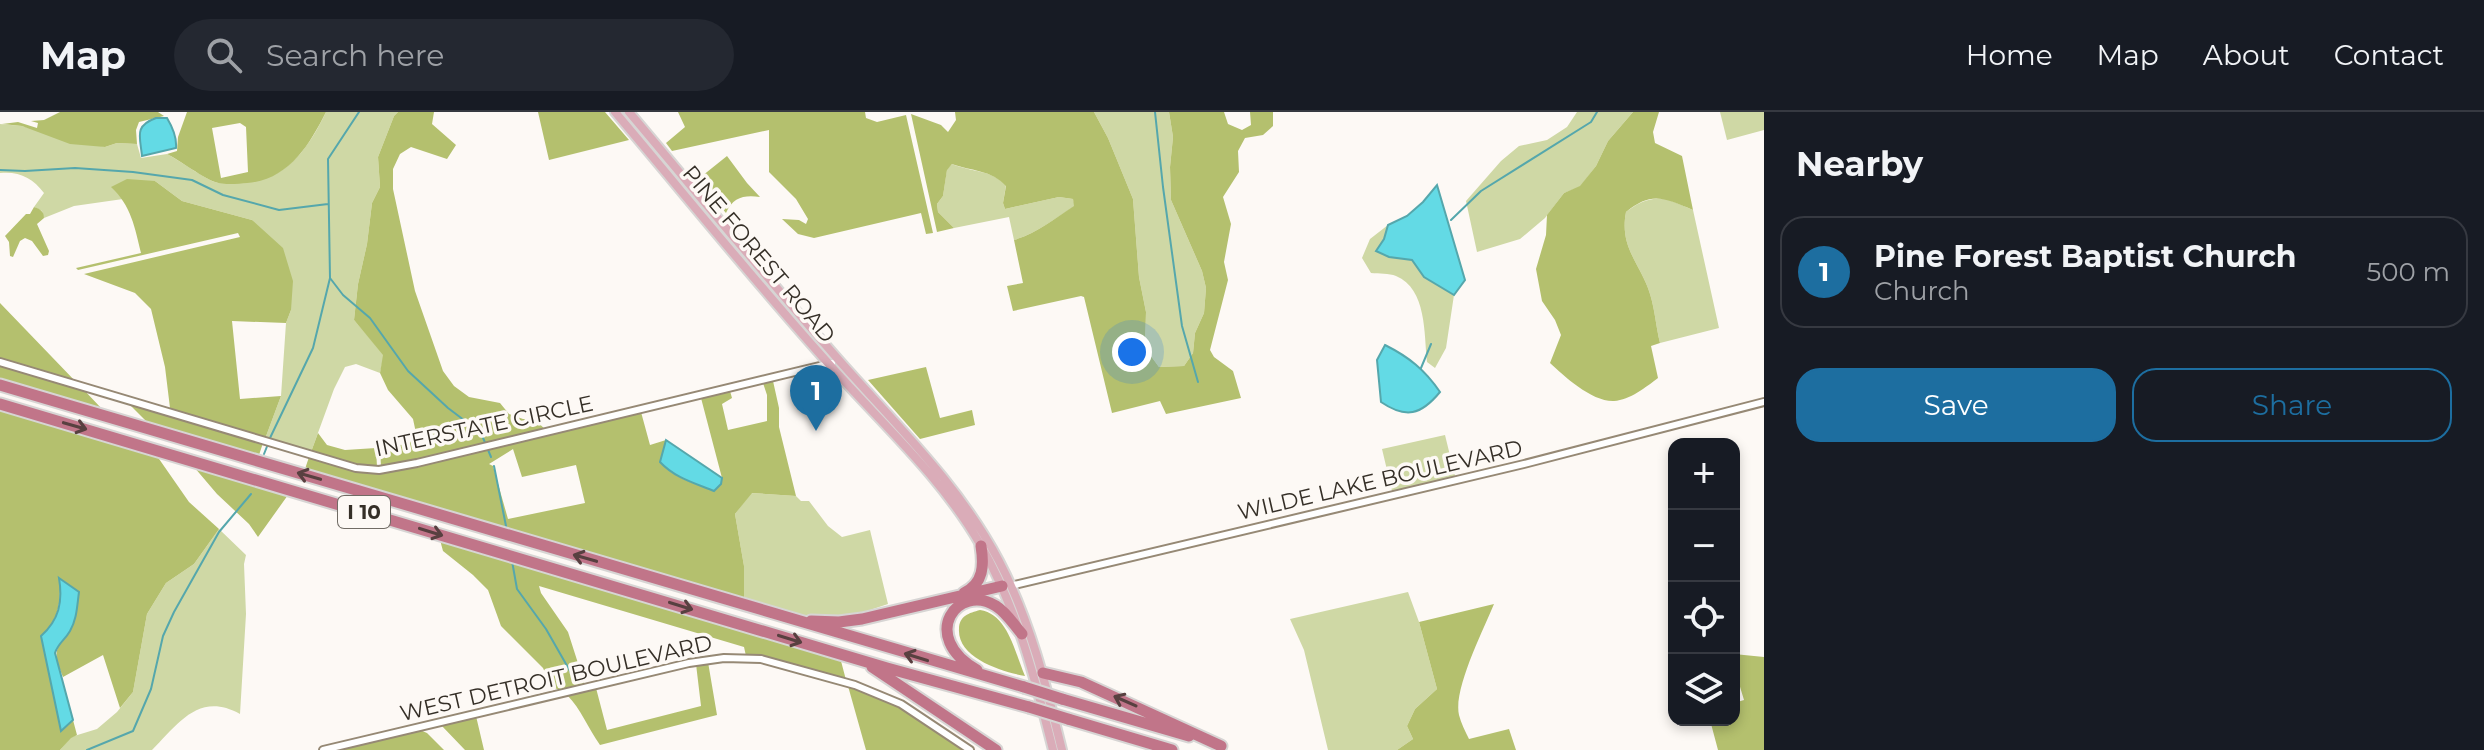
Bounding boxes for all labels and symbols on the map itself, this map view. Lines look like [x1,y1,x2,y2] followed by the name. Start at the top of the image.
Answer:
[677,160,841,348] street label: PINE FOREST ROAD
[1112,332,1152,372] your location
[790,365,842,431] pin: 1
[372,390,596,462] street label: INTERSTATE CIRCLE
[61,419,87,434] one-way arrow
[1235,434,1525,526] street label: WILDE LAKE BOULEVARD
[297,468,323,483] one-way arrow
[338,496,390,528] road number: I 10
[418,525,444,540] one-way arrow
[573,550,599,565] one-way arrow
[667,599,693,614] one-way arrow
[397,629,715,727] street label: WEST DETROIT BOULEVARD
[777,632,803,647] one-way arrow
[903,649,929,664] one-way arrow
[1113,693,1137,708] one-way arrow

